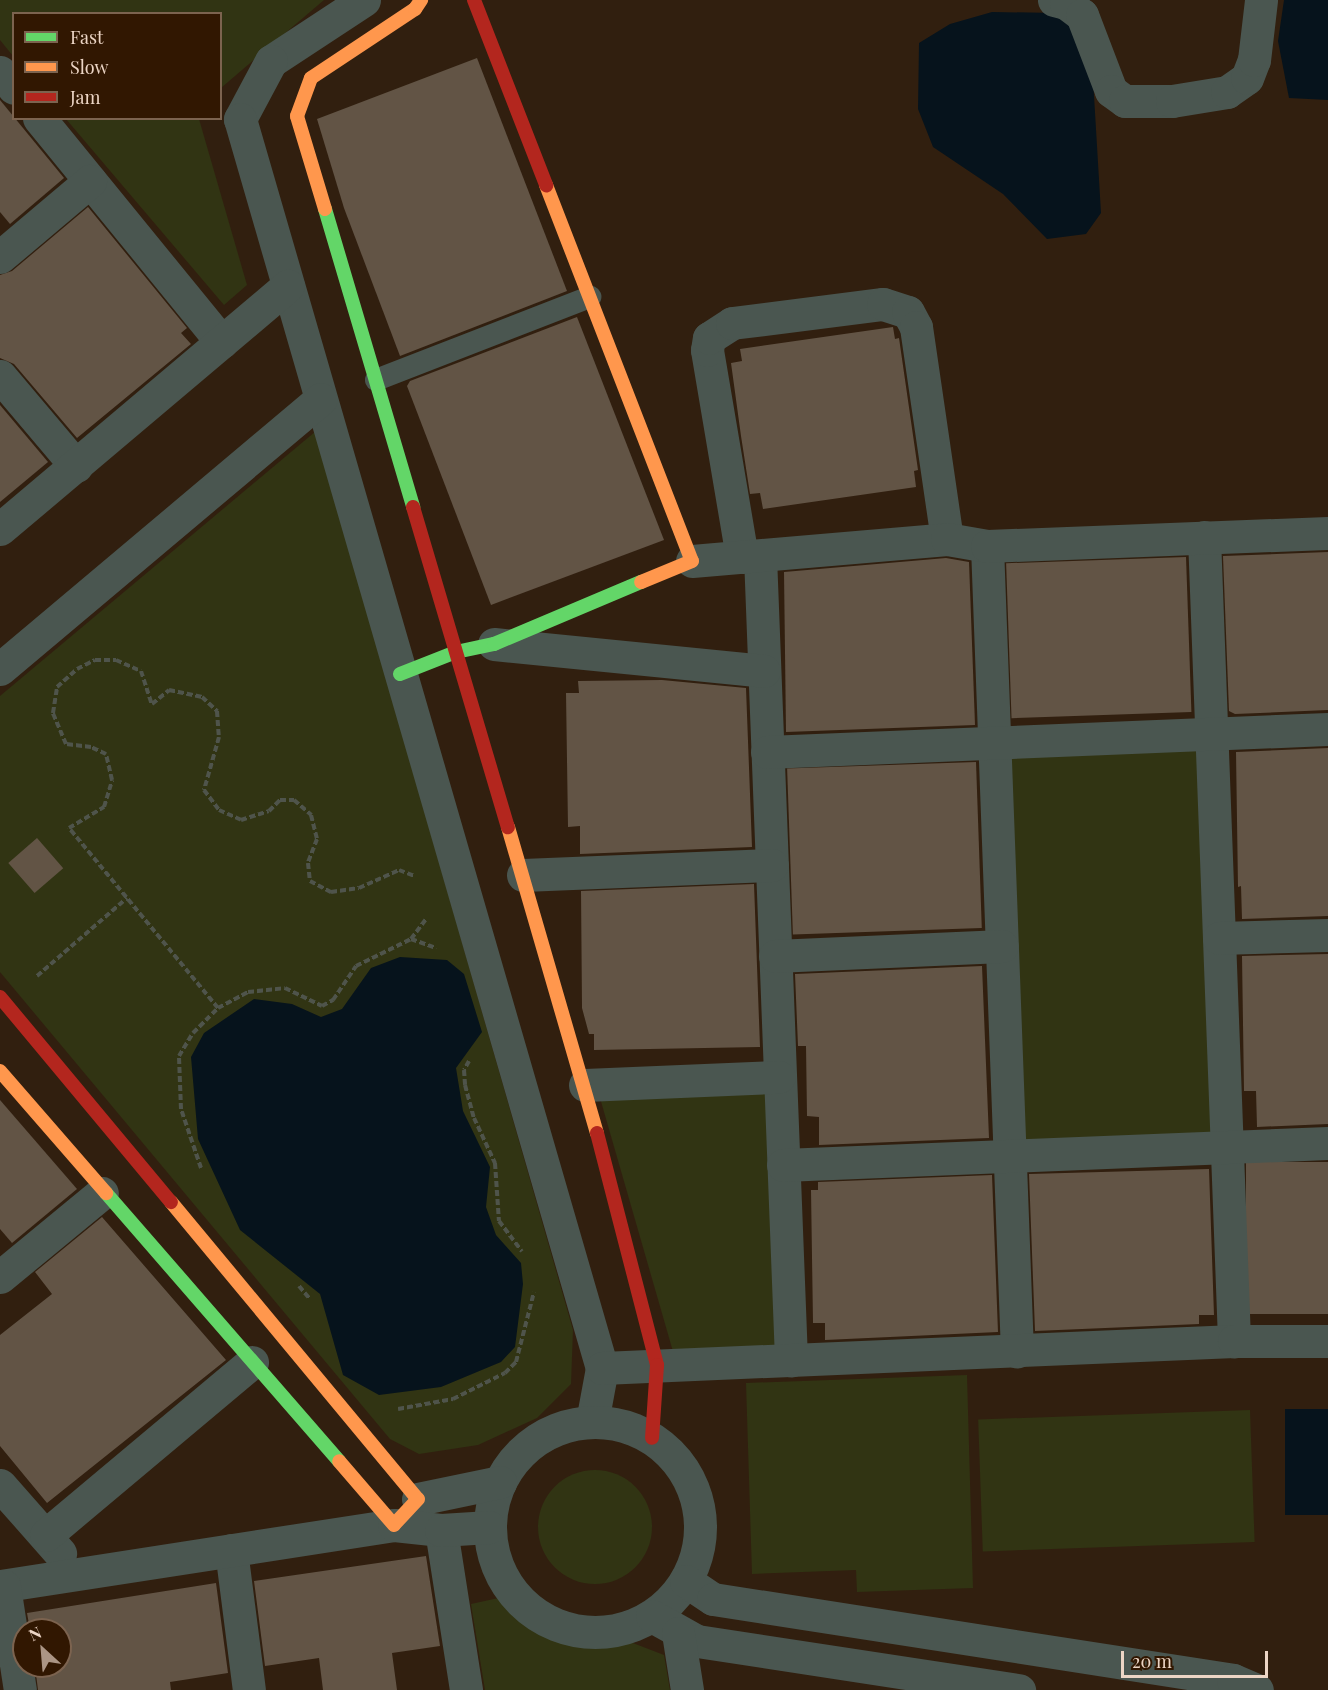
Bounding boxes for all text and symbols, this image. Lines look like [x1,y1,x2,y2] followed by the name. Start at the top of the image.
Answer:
[12,12,222,120] legend
[70,25,103,49] text: Fast
[70,55,108,79] text: Slow
[70,85,100,109] text: Jam
[12,1618,72,1678] north arrow
[25,1621,45,1645] text: N
[1124,1639,1271,1677] scale bar
[1132,1649,1172,1673] text: 20 m

